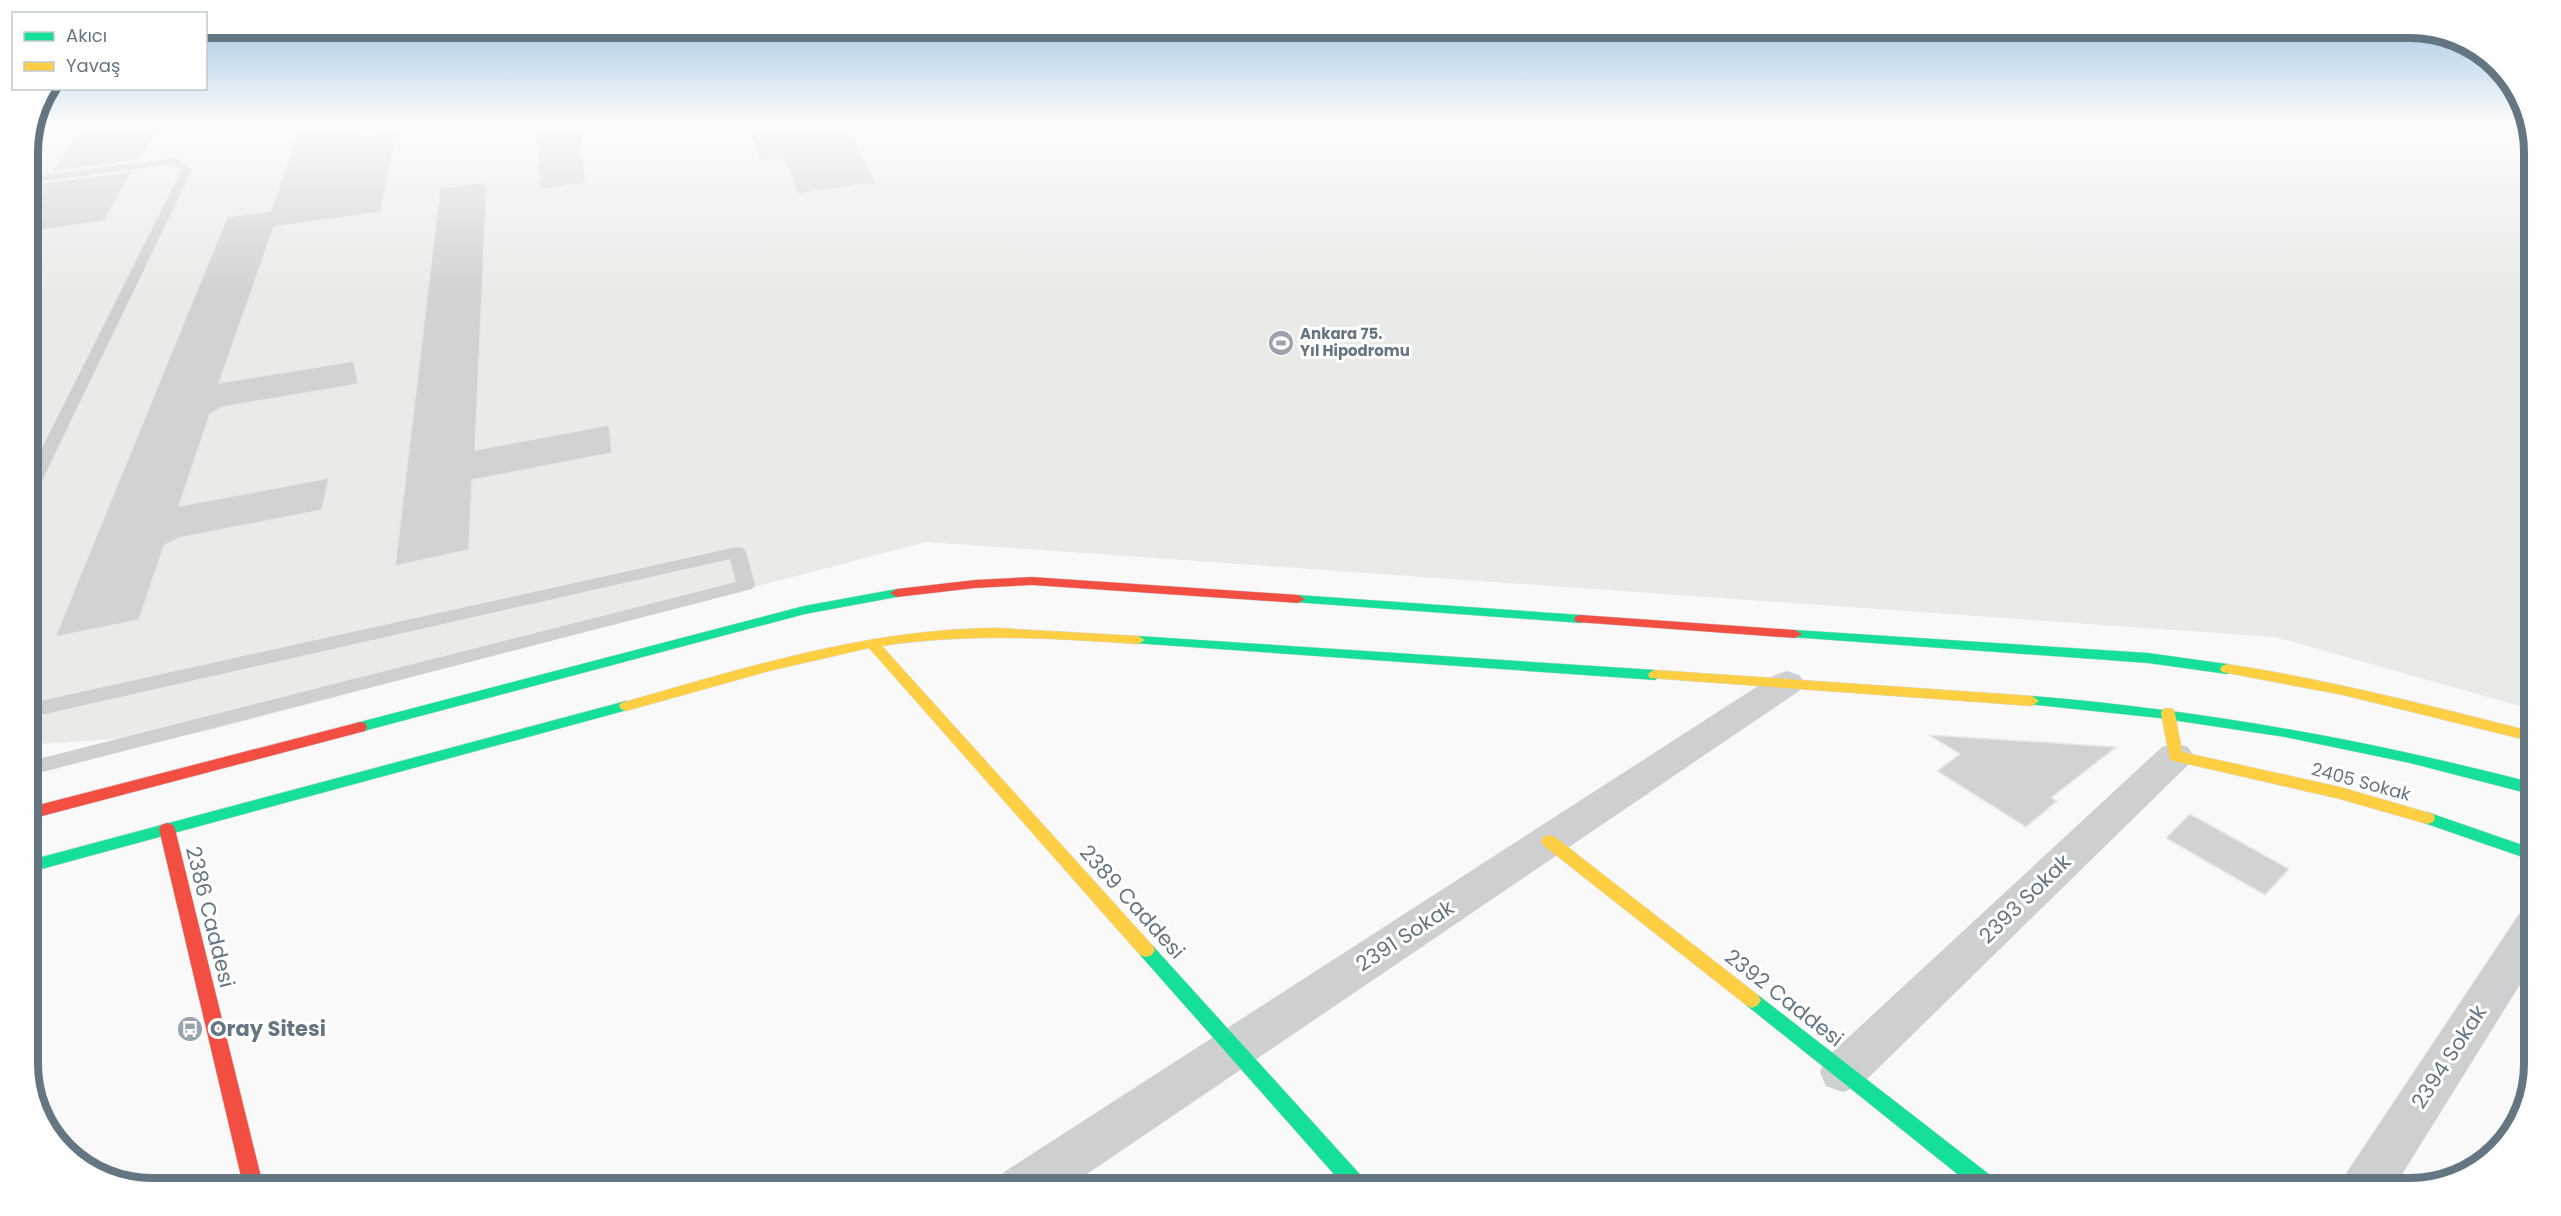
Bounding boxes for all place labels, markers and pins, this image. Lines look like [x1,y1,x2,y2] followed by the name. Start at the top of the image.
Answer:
[1300,323,1410,361] place label: Ankara 75. Yıl Hipodromu
[1266,328,1296,358] sports icon: Ankara 75. Yıl Hipodromu
[175,1014,205,1044] bus stop icon: Oray Sitesi
[210,1014,326,1043] place label: Oray Sitesi

